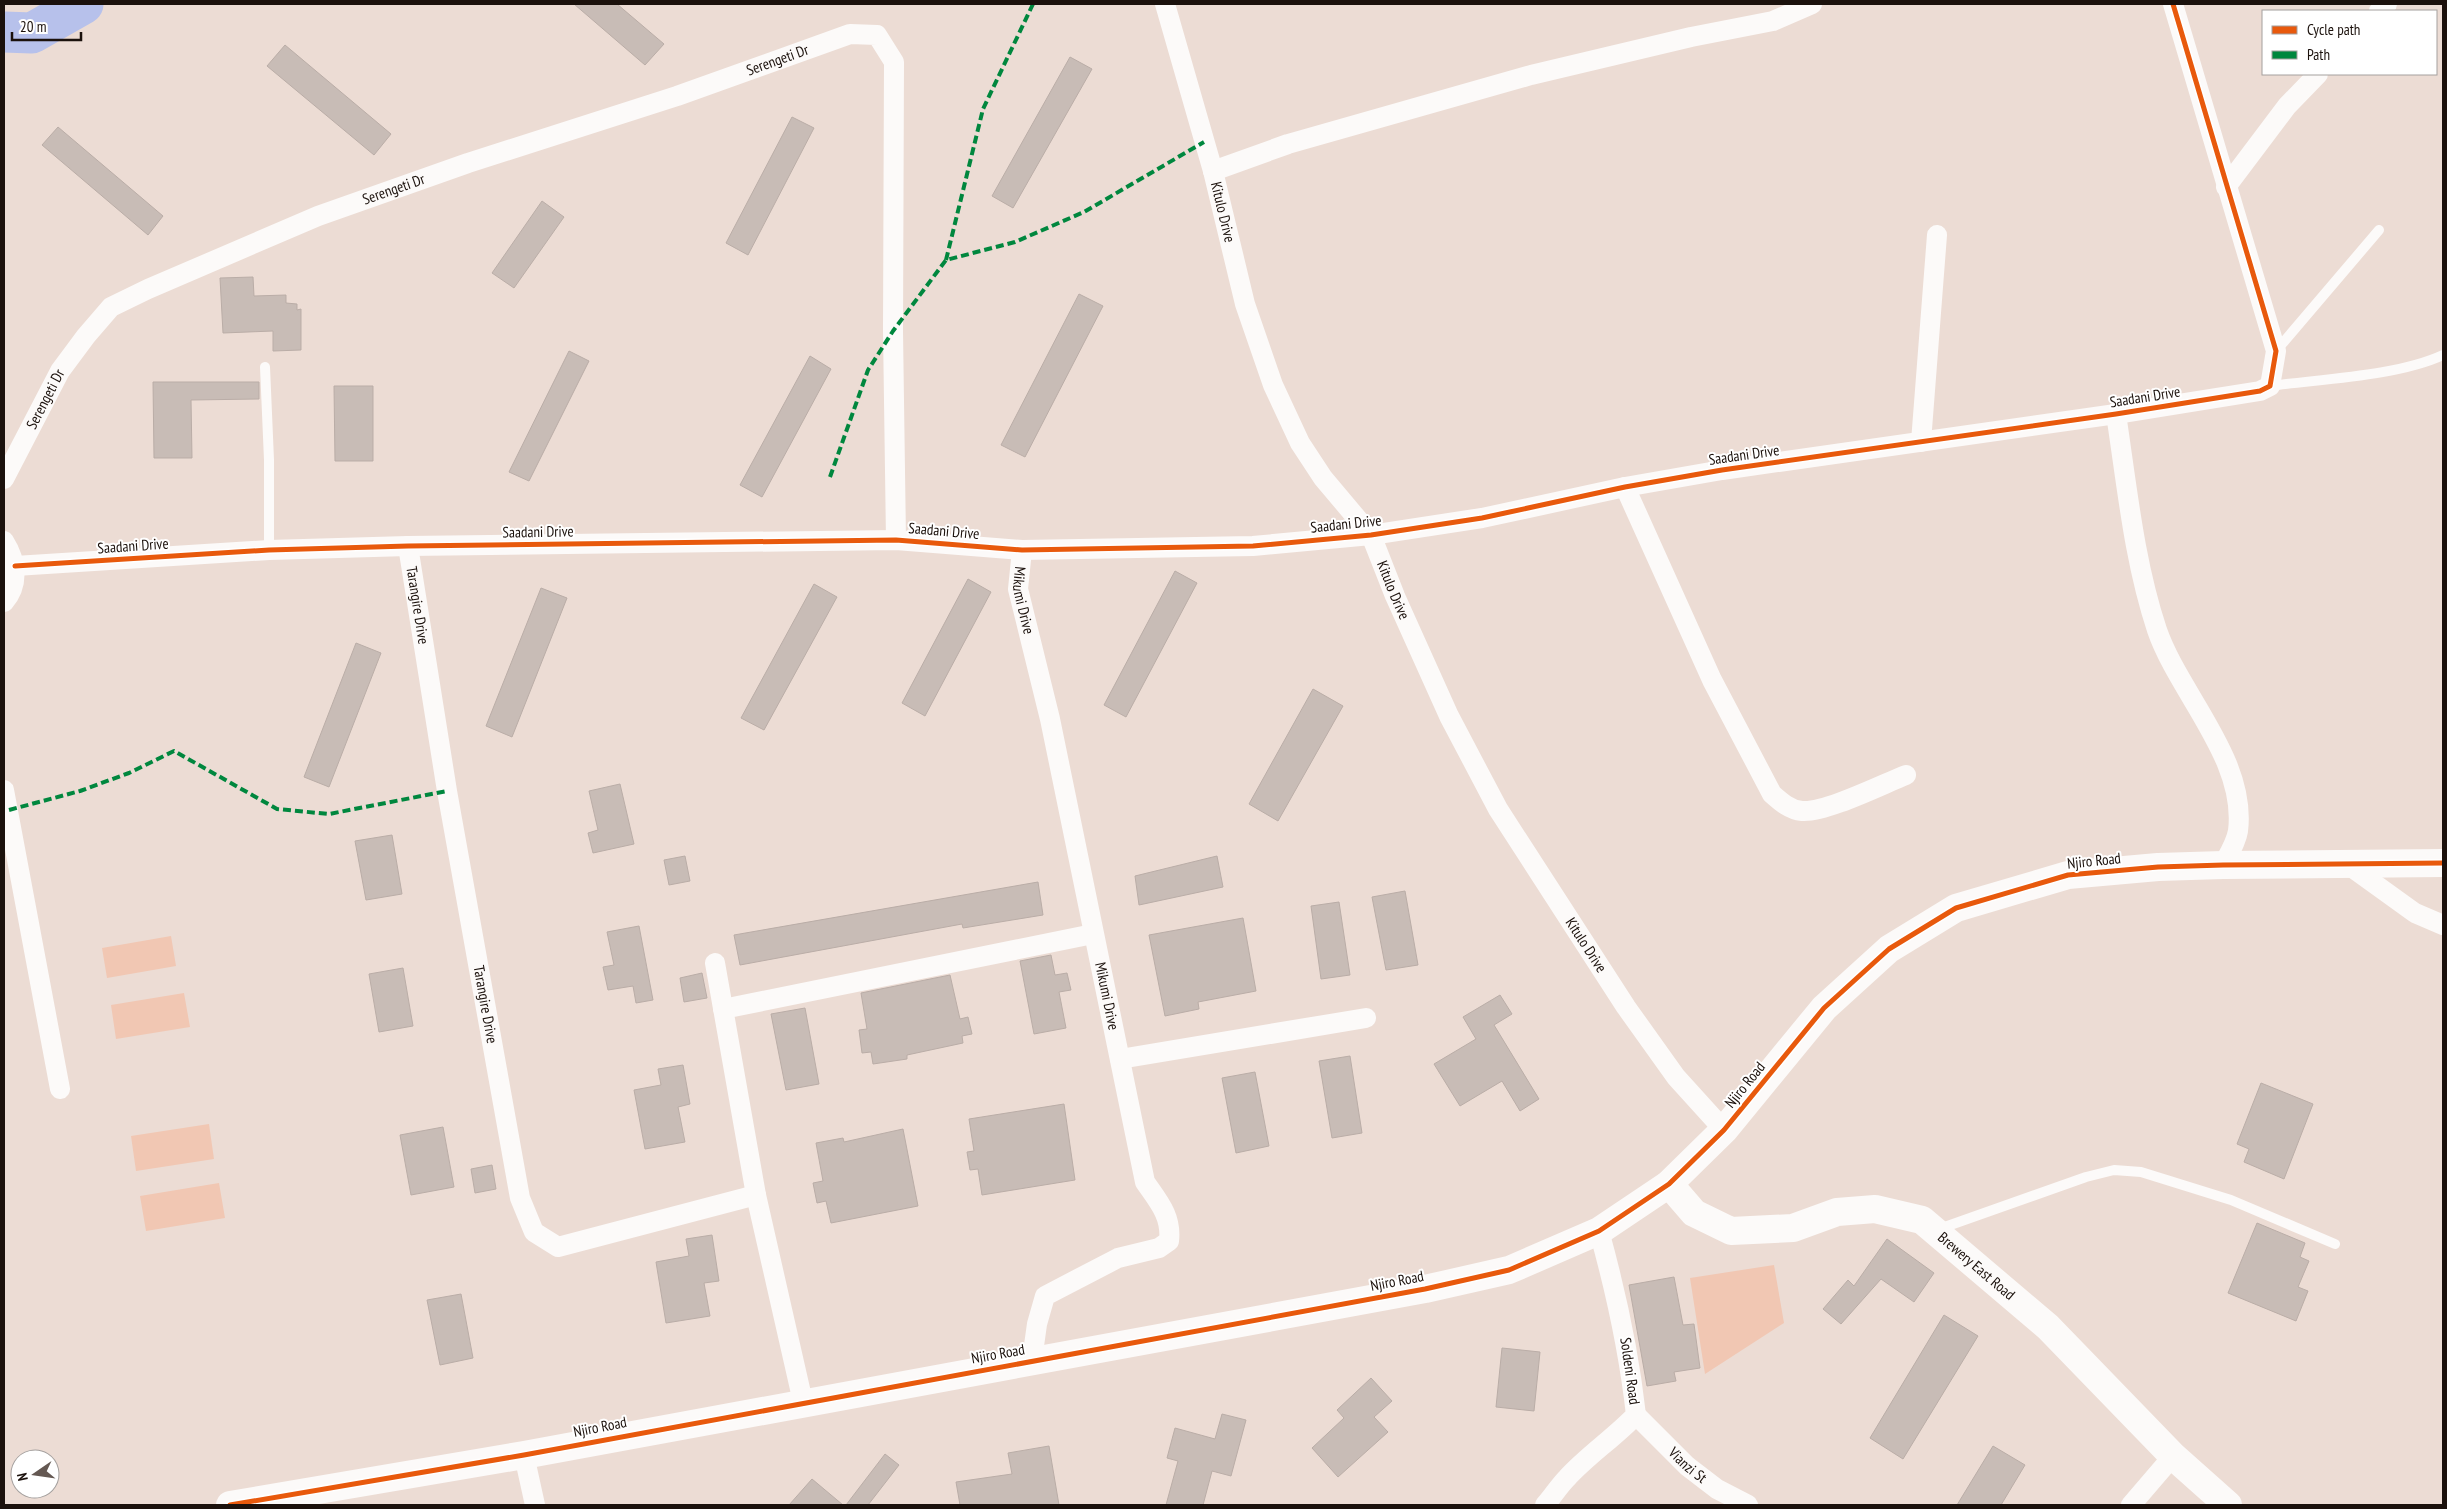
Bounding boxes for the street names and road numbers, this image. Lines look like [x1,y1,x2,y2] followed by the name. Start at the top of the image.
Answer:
[744,39,812,79] street label: Serengeti Dr
[360,169,428,209] street label: Serengeti Dr
[1207,180,1240,244] street label: Kitulo Drive
[22,365,69,432] street label: Serengeti Dr
[2108,382,2182,411] street label: Saadani Drive
[1707,440,1781,469] street label: Saadani Drive
[1310,510,1382,537] street label: Saadani Drive
[908,518,980,543] street label: Saadani Drive
[502,521,574,542] street label: Saadani Drive
[97,534,169,557] street label: Saadani Drive
[1373,558,1414,622] street label: Kitulo Drive
[402,565,433,646] street label: Tarangire Drive
[1009,566,1039,636] street label: Mikumi Drive
[2066,848,2122,873] street label: Njiro Road
[1562,914,1611,976] street label: Kitulo Drive
[1091,960,1124,1032] street label: Mikumi Drive
[469,964,502,1045] street label: Tarangire Drive
[1720,1058,1769,1112] street label: Njiro Road
[1934,1228,2019,1304] street label: Brewery East Road
[1369,1266,1425,1295] street label: Njiro Road
[1616,1336,1645,1406] street label: Soldeni Road
[970,1339,1026,1368] street label: Njiro Road
[572,1412,628,1441] street label: Njiro Road
[1664,1442,1711,1487] street label: Vianzi St

